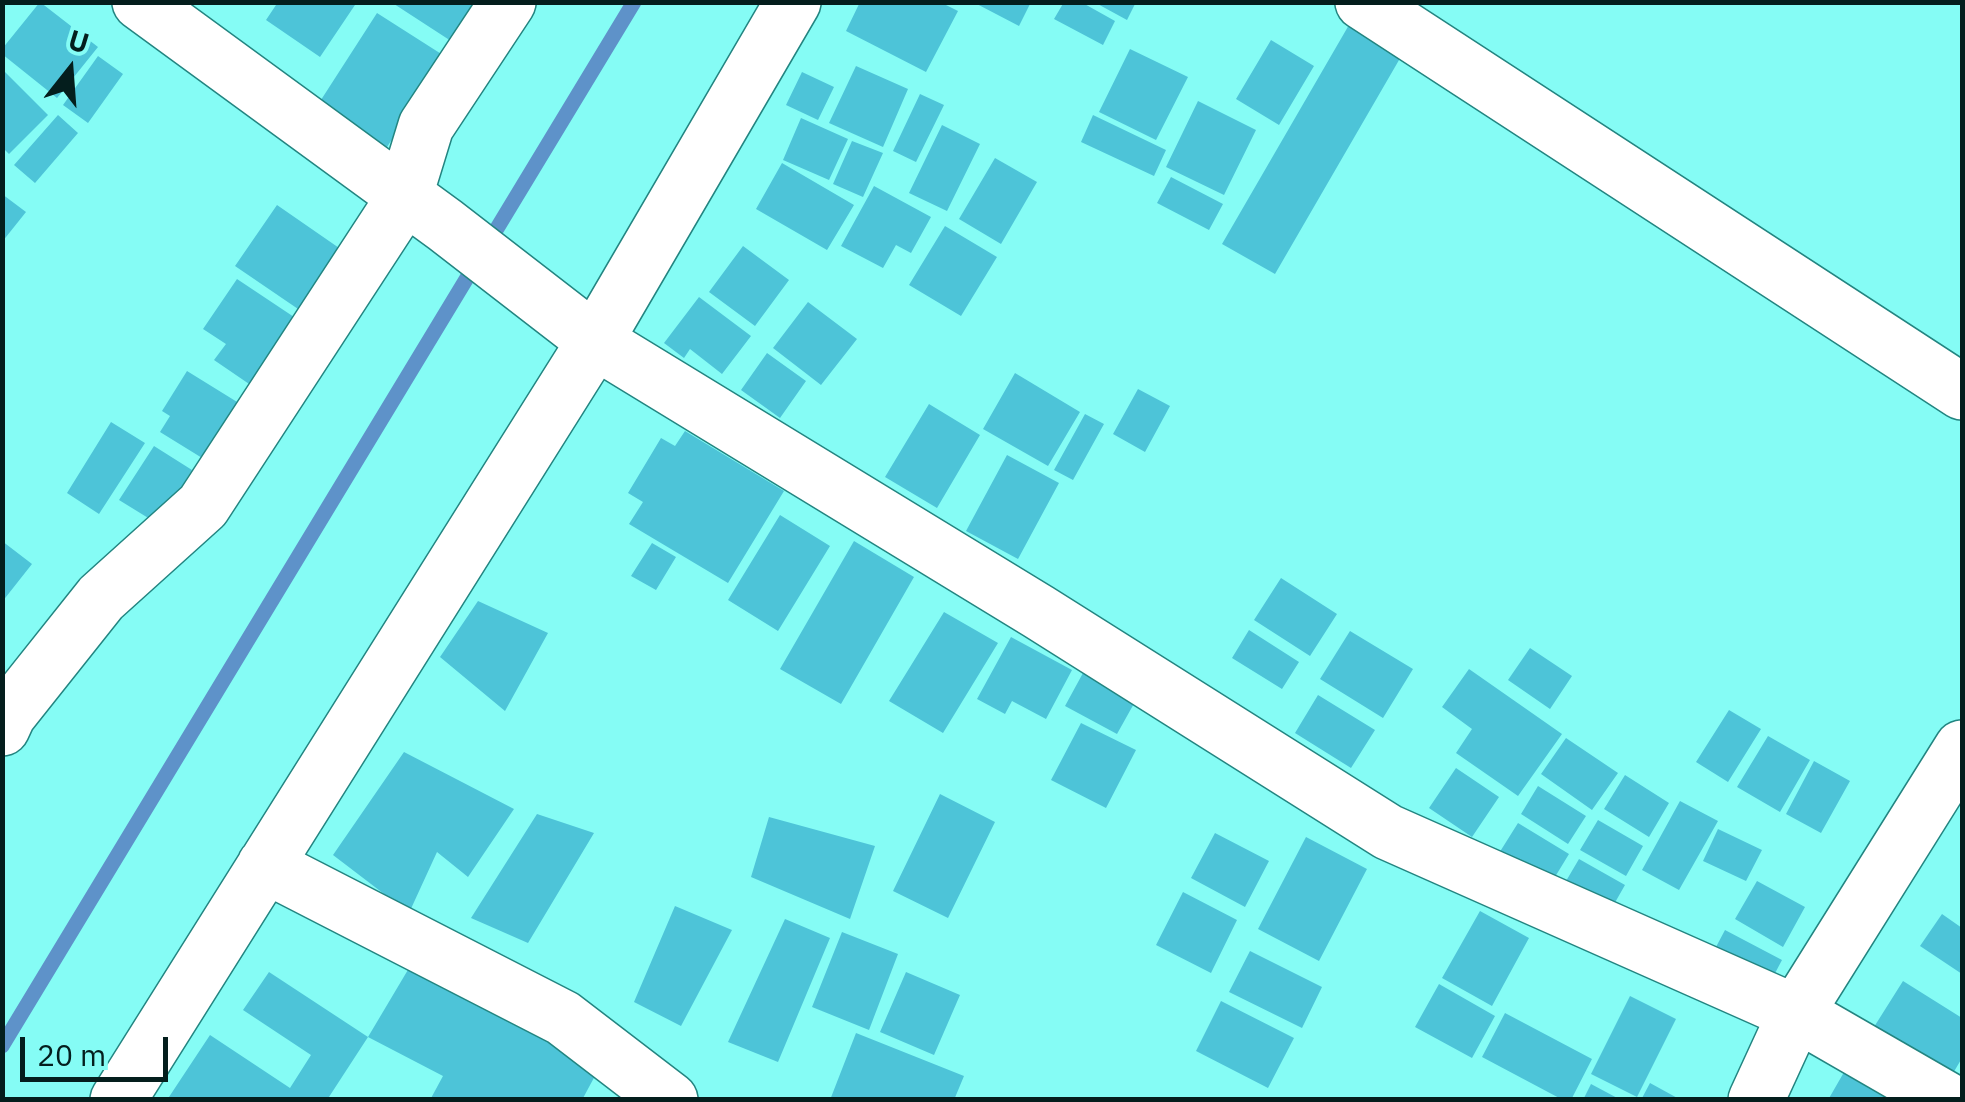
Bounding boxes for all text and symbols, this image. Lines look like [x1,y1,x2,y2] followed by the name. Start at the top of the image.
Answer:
[20,20,120,120] north arrow
[64,20,94,61] text: U
[25,1017,172,1079] scale bar
[37,1035,106,1074] text: 20 m

